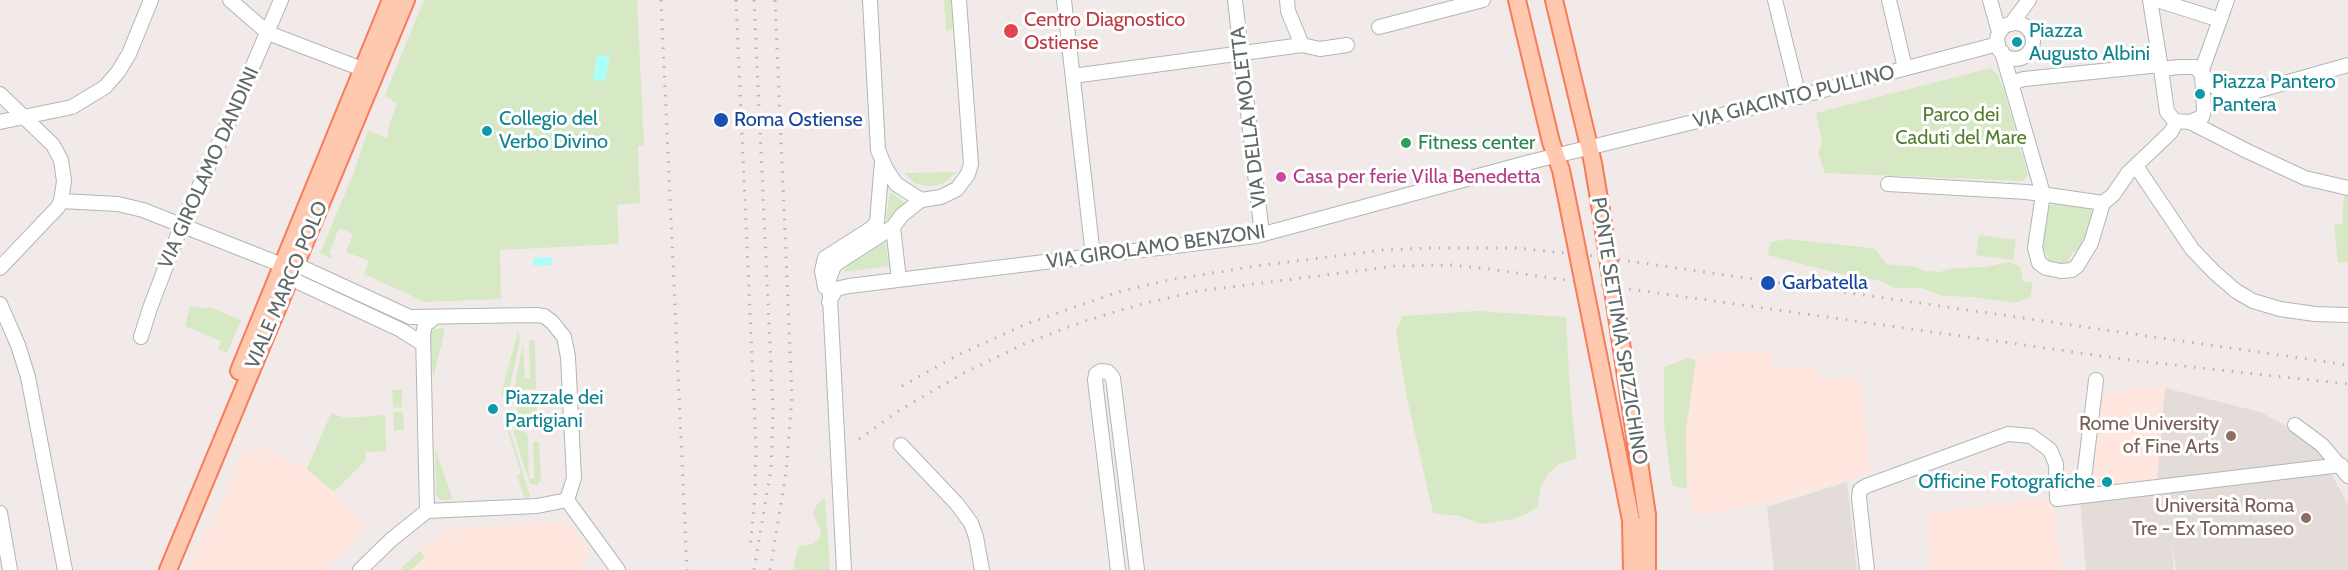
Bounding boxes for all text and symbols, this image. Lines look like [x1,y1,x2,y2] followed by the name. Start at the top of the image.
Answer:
[1024,8,1185,55] place label: Centro Diagnostico Ostiense
[2029,19,2150,66] place label: Piazza Augusto Albini
[1002,22,1020,40] marker: Centro Diagnostico Ostiense
[1226,25,1272,209] street label: VIA DELLA MOLETTA
[2010,35,2024,49] marker: Piazza Augusto Albini
[1691,60,1897,134] street label: VIA GIACINTO PULLINO
[154,64,264,272] street label: VIA GIROLAMO DANDINI
[2212,70,2336,117] place label: Piazza Pantero Pantera
[2193,87,2207,101] marker: Piazza Pantero Pantera
[1895,103,2027,150] park label: Parco dei Caduti del Mare
[499,107,608,154] place label: Collegio del Verbo Divino
[734,108,863,132] place label: Roma Ostiense
[712,111,730,129] marker: Roma Ostiense
[480,124,494,138] marker: Collegio del Verbo Divino
[1418,131,1535,155] place label: Fitness center
[1399,136,1413,150] marker: Fitness center
[1293,165,1540,189] place label: Casa per ferie Villa Benedetta
[1274,170,1288,184] marker: Casa per ferie Villa Benedetta
[1586,195,1652,467] street label: PONTE SETTIMIA SPIZZICHINO
[241,198,333,372] street label: VIALE MARCO POLO
[1045,220,1267,274] street label: VIA GIROLAMO BENZONI
[1782,271,1868,295] place label: Garbatella
[1759,274,1777,292] marker: Garbatella
[505,386,604,433] place label: Piazzale dei Partigiani
[486,402,500,416] marker: Piazzale dei Partigiani
[2079,412,2219,459] place label: Rome University of Fine Arts
[2224,429,2238,443] marker: Rome University of Fine Arts
[1918,470,2095,494] place label: Officine Fotografiche
[2100,475,2114,489] marker: Officine Fotografiche
[2132,494,2294,541] place label: Università Roma Tre - Ex Tommaseo
[2299,511,2313,525] marker: Università Roma Tre - Ex Tommaseo

